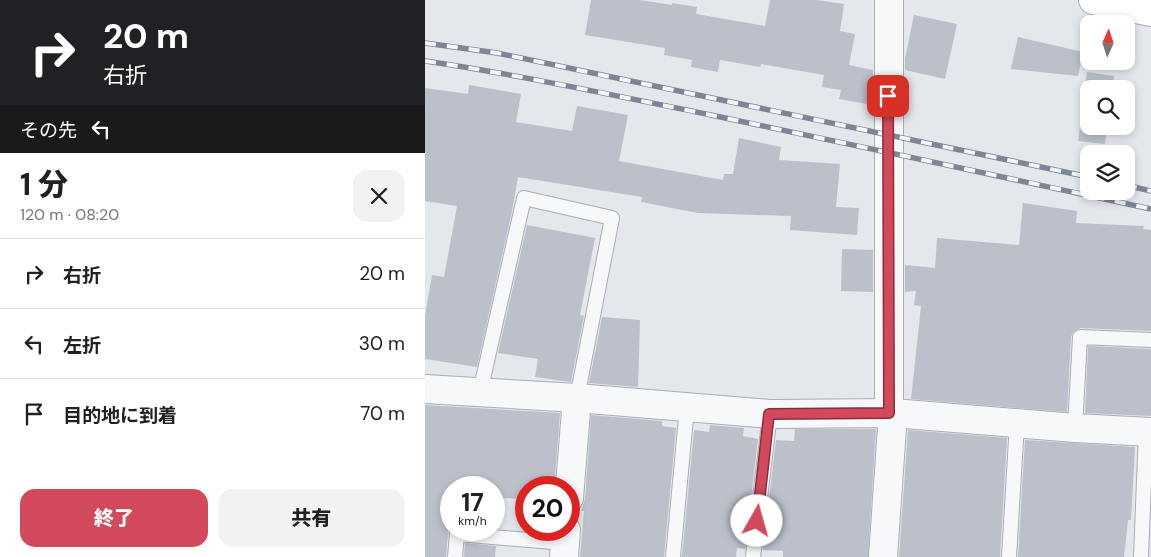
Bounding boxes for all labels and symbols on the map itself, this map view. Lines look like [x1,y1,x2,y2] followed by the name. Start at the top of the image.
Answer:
[1080,15,1135,70] north arrow
[867,75,909,117] pin
[515,476,580,541] speed limit sign: 20
[730,494,782,546] position arrow

